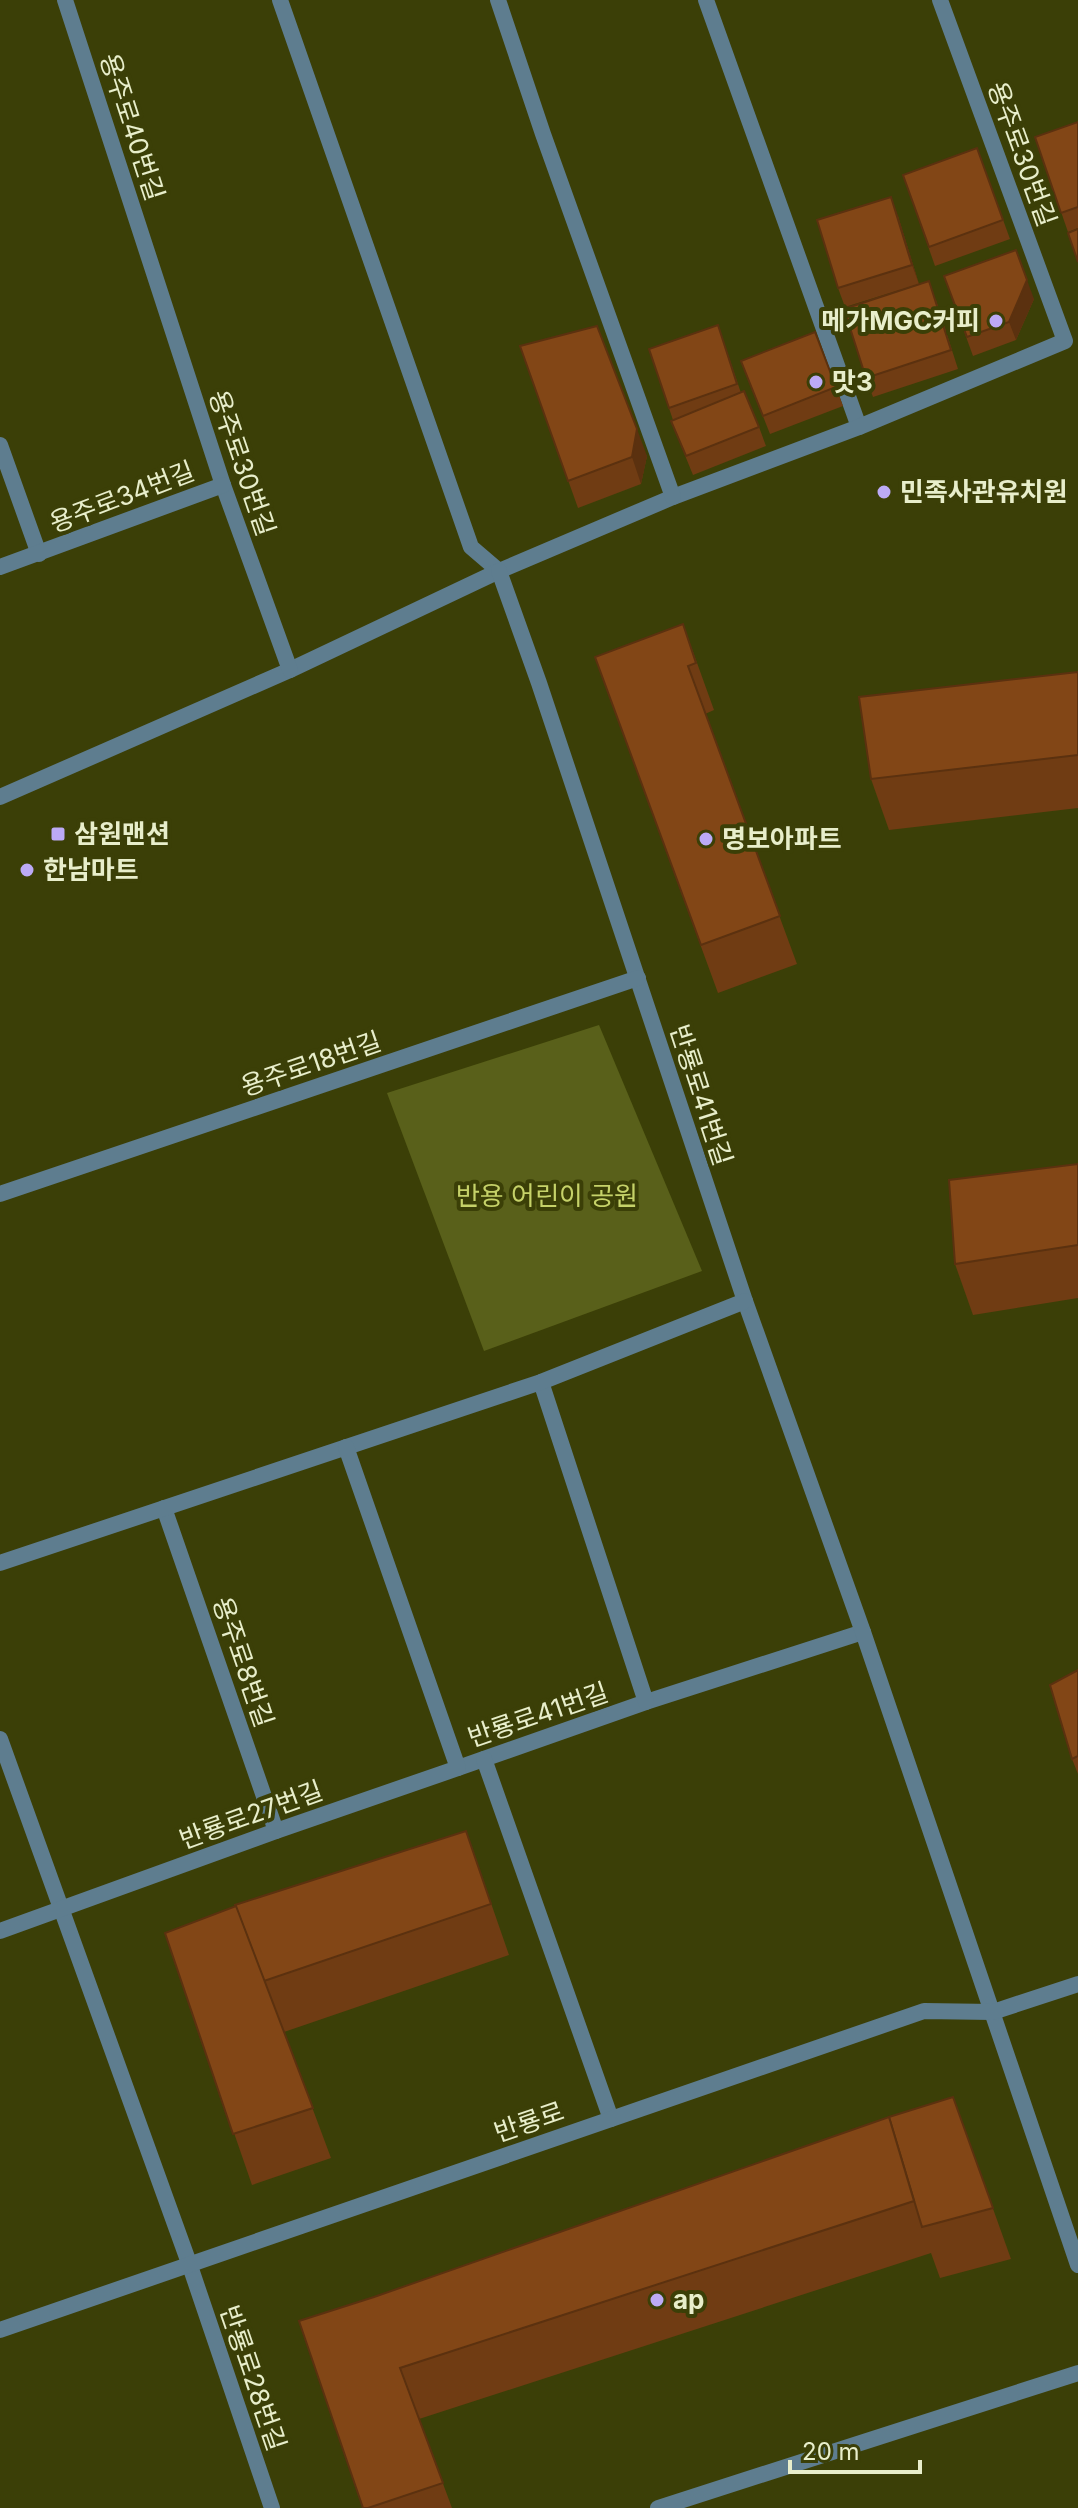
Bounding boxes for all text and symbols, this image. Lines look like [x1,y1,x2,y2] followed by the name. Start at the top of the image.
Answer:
[94,49,171,204] street label: 용주로40번길
[982,77,1063,231] street label: 용주로30번길
[821,305,980,336] place label: 메가MGC커피
[987,312,1005,330] marker: 메가MGC커피
[832,366,873,397] place label: 맛3
[807,373,825,391] marker: 맛3
[203,386,282,540] street label: 용주로30번길
[45,455,199,538] street label: 용주로34번길
[900,476,1067,507] place label: 민족사관유치원
[875,483,893,501] marker: 민족사관유치원
[74,818,170,849] place label: 삼원맨션
[722,823,842,854] place label: 명보아파트
[49,825,67,843] marker: 삼원맨션
[697,830,715,848] marker: 명보아파트
[43,854,139,885] place label: 한남마트
[18,861,36,879] marker: 한남마트
[664,1020,739,1169] street label: 반룡로41번길
[237,1025,385,1102] street label: 용주로18번길
[456,1180,638,1211] park label: 반용 어린이 공원
[207,1593,280,1731] street label: 용주로8번길
[464,1676,612,1753] street label: 반룡로41번길
[175,1774,327,1855] street label: 반룡로27번길
[490,2095,568,2148] street label: 반룡로
[673,2284,704,2315] place label: ap
[648,2291,666,2309] marker: ap
[214,2301,293,2455] street label: 반룡로28번길
[790,2424,920,2474] scale bar
[802,2437,860,2466] text: 20 m

